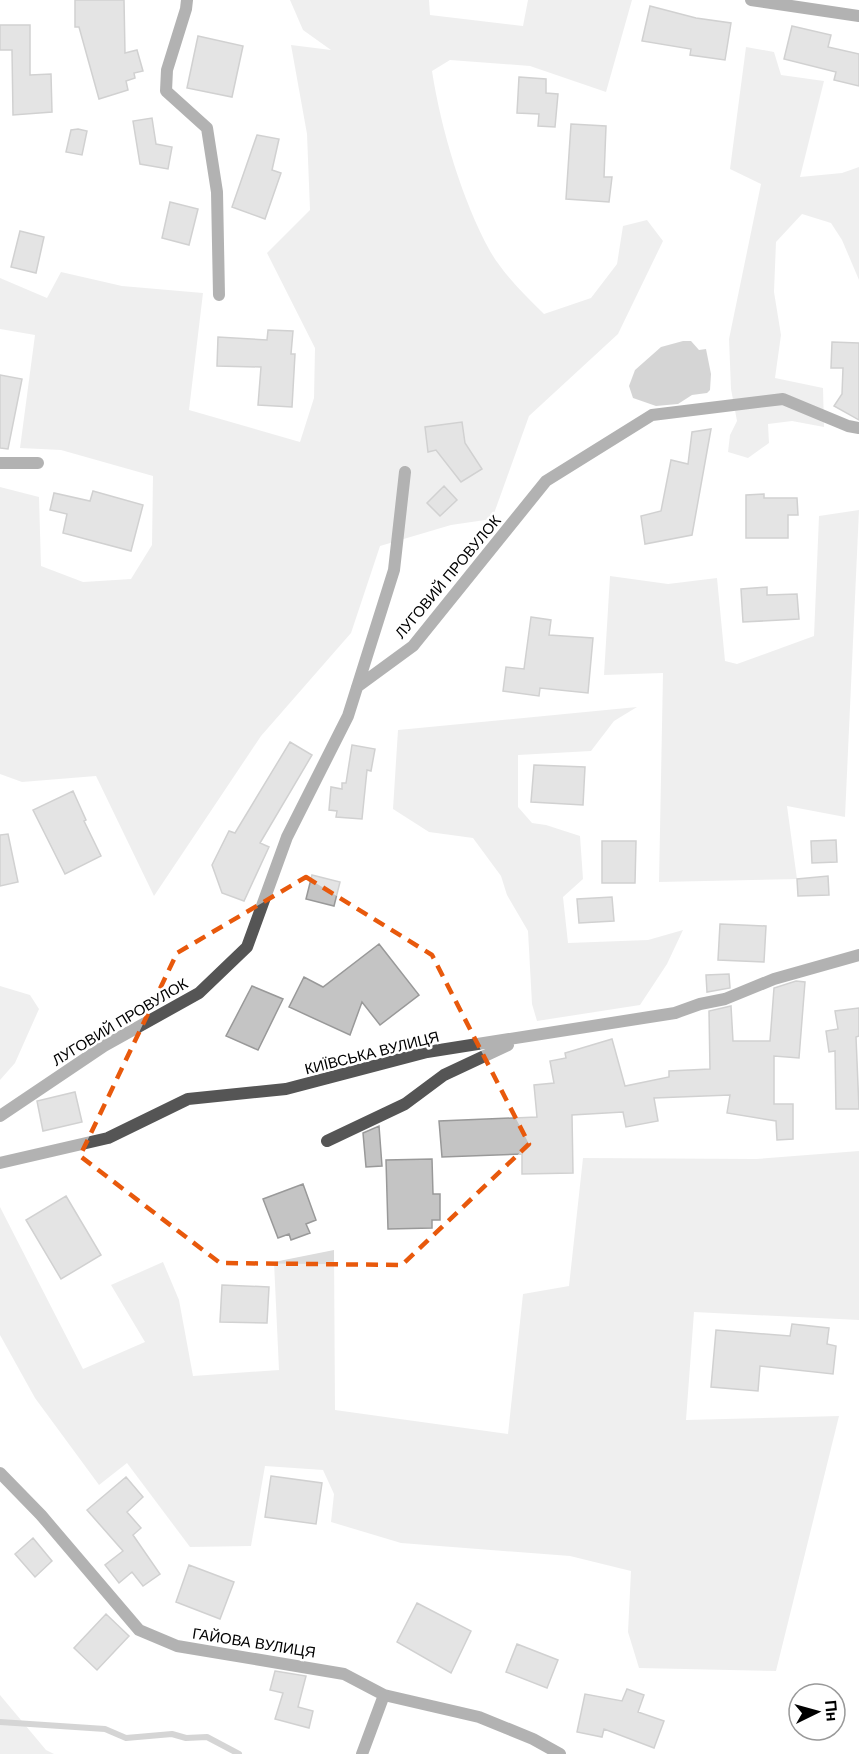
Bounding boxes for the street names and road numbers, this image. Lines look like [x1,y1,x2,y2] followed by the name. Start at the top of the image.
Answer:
[391,512,504,641] street label: ЛУГОВИЙ ПРОВУЛОК
[49,974,191,1069] street label: ЛУГОВИЙ ПРОВУЛОК
[303,1028,441,1077] street label: КИЇВСЬКА ВУЛИЦЯ
[191,1624,317,1661] street label: ГАЙОВА ВУЛИЦЯ

